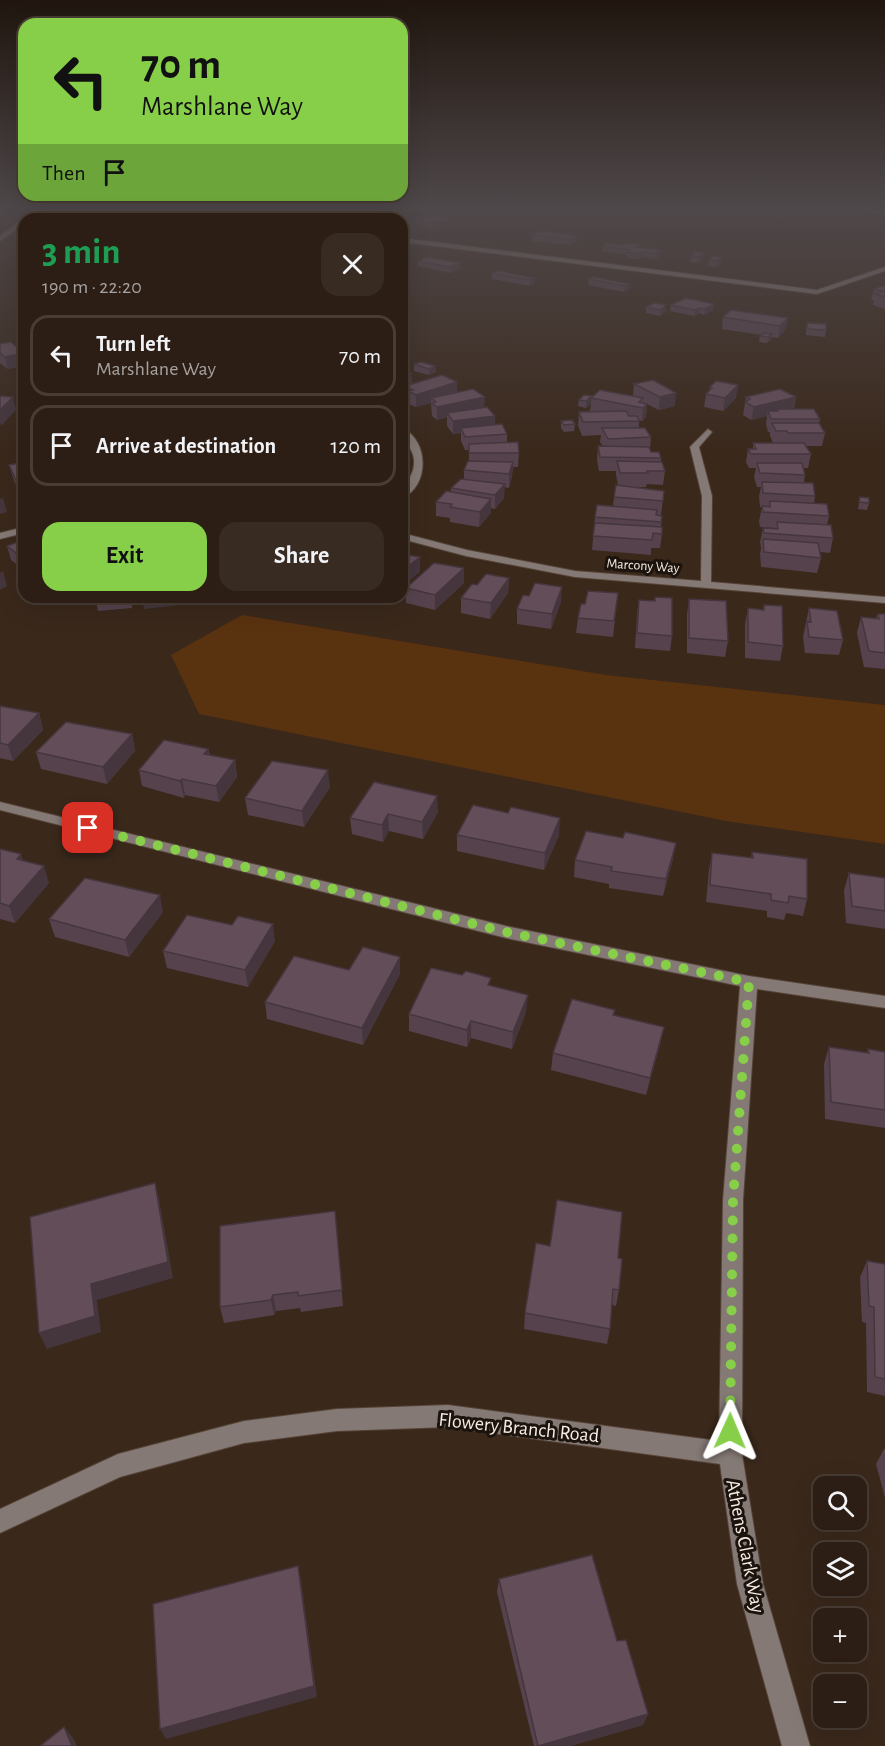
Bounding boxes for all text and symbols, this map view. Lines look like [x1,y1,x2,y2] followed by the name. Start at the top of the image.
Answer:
[42,42,120,120] icon: left
[141,44,221,86] text: 70 m
[141,93,303,120] text: Marshlane Way
[98,156,131,189] icon: arrive
[42,162,86,184] text: Then
[321,233,384,296] button: close
[42,234,120,270] text: 3 min
[42,277,142,297] text: 190 m · 22:20
[96,333,170,355] text: Turn left
[45,339,78,372] icon: left
[339,345,381,367] text: 70 m
[96,359,216,379] text: Marshlane Way
[45,429,78,462] icon: arrive
[96,435,276,457] text: Arrive at destination
[331,435,381,457] text: 120 m
[42,522,207,591] button: Exit
[219,522,384,591] button: Share
[606,556,680,576] street label: Marcony Way
[62,802,113,853] pin
[71,811,104,844] icon: arrive
[698,1399,762,1463] position arrow
[438,1410,600,1446] street label: Flowery Branch Road
[813,1476,867,1728] map controls
[813,1476,867,1530] button: search
[722,1478,768,1615] street label: Athens Clark Way
[813,1542,867,1596] button: layers
[813,1608,867,1662] button: +
[813,1674,867,1728] button: −

